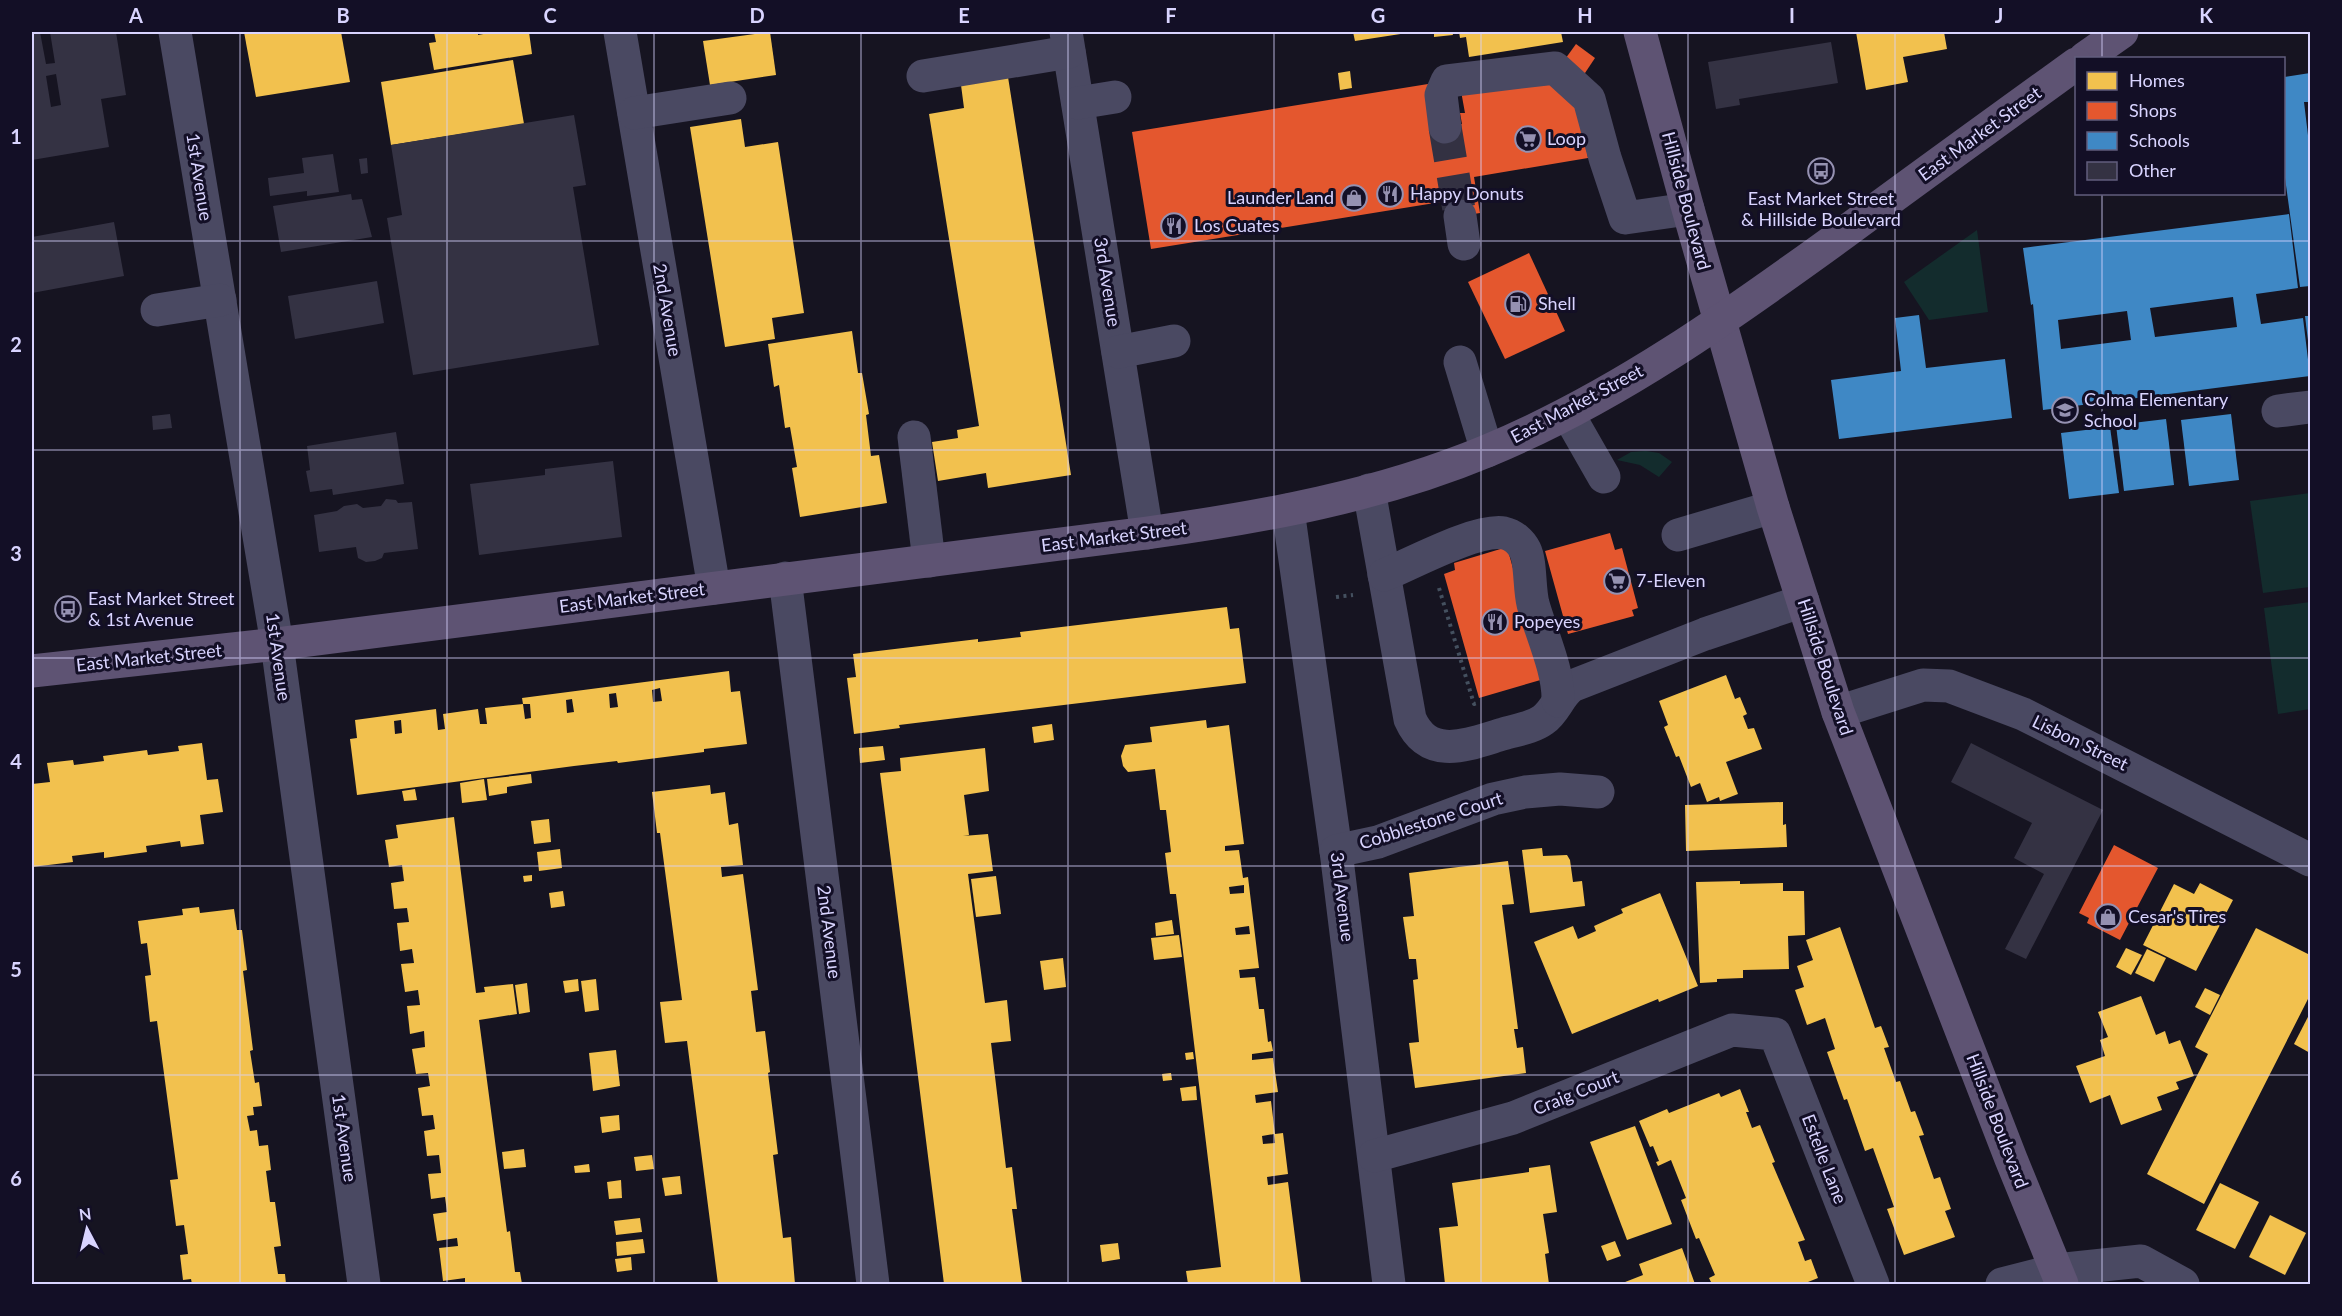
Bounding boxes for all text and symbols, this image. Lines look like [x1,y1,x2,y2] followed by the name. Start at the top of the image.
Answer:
[128,3,143,27] text: A
[336,3,350,27] text: B
[543,3,557,27] text: C
[749,3,765,27] text: D
[958,3,970,27] text: E
[1165,3,1177,27] text: F
[1371,3,1385,27] text: G
[1577,3,1593,27] text: H
[1789,3,1795,27] text: I
[1995,3,2003,27] text: J
[2199,3,2213,27] text: K
[2075,57,2285,195] legend
[2129,69,2185,91] text: Homes
[1914,81,2046,185] street label: East Market Street
[2129,99,2177,121] text: Shops
[10,124,22,148] text: 1
[1513,124,1543,154] supermarket icon: Loop
[1547,127,1586,149] place label: Loop
[1658,129,1716,272] street label: Hillside Boulevard
[2129,129,2190,151] text: Schools
[182,132,218,222] street label: 1st Avenue
[1806,156,1836,186] bus stop icon: East Market Street & Hillside Boulevard
[2129,159,2176,181] text: Other
[1375,179,1405,209] restaurant icon: Happy Donuts
[1410,182,1524,204] place label: Happy Donuts
[1339,183,1369,213] shop icon: Launder Land
[1227,186,1334,208] place label: Launder Land
[1741,187,1901,230] place label: East Market Street & Hillside Boulevard
[1159,211,1189,241] restaurant icon: Los Cuates
[1194,214,1280,236] place label: Los Cuates
[1090,236,1126,328] street label: 3rd Avenue
[649,262,687,358] street label: 2nd Avenue
[1503,289,1533,319] fuel station icon: Shell
[1538,292,1576,314] place label: Shell
[10,332,22,356] text: 2
[1507,359,1647,447] street label: East Market Street
[2084,388,2229,431] place label: Colma Elementary School
[2050,395,2080,425] school or university icon: Colma Elementary School
[1040,516,1188,556] street label: East Market Street
[10,541,22,565] text: 3
[1602,566,1632,596] supermarket icon: 7-Eleven
[1636,569,1706,591] place label: 7-Eleven
[558,577,706,617] street label: East Market Street
[88,587,235,630] place label: East Market Street & 1st Avenue
[53,594,83,624] bus stop icon: East Market Street & 1st Avenue
[1793,596,1858,738] street label: Hillside Boulevard
[1480,607,1510,637] restaurant icon: Popeyes
[1514,610,1580,632] place label: Popeyes
[262,612,296,702] street label: 1st Avenue
[75,638,223,676] street label: East Market Street
[2029,709,2132,775] street label: Lisbon Street
[10,749,22,773] text: 4
[1356,786,1506,854] street label: Cobblestone Court
[1327,851,1359,943] street label: 3rd Avenue
[813,884,847,980] street label: 2nd Avenue
[2093,902,2123,932] shop icon: Cesar's Tires
[2128,905,2227,927] place label: Cesar's Tires
[10,957,22,981] text: 5
[1962,1050,2034,1191] street label: Hillside Boulevard
[1529,1065,1622,1119] street label: Craig Court
[328,1093,362,1183] street label: 1st Avenue
[1798,1111,1852,1207] street label: Estelle Lane
[10,1166,22,1190] text: 6
[57,1199,117,1259] north arrow
[78,1203,92,1224] text: N

